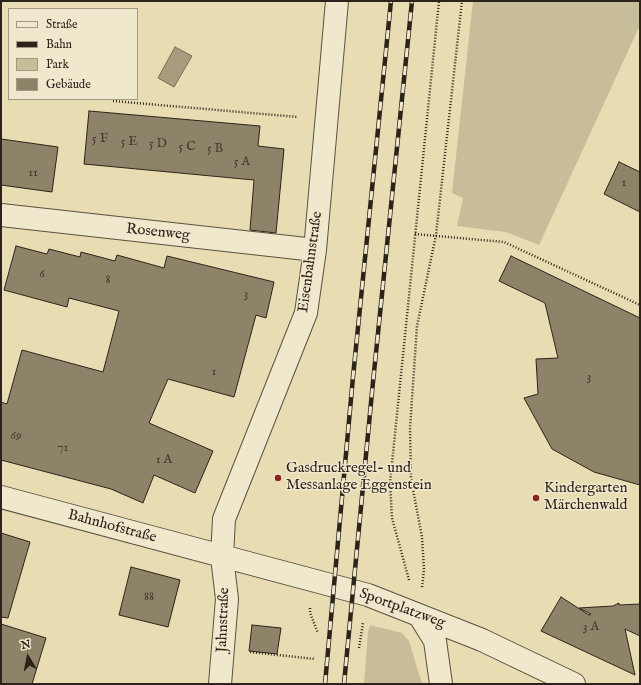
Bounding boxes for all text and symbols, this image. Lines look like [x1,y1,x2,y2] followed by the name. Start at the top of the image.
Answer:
[8,8,138,100] legend
[46,17,78,32] text: Straße
[46,37,72,52] text: Bahn
[46,57,69,72] text: Park
[46,77,91,92] text: Gebäude
[92,131,108,147] house number: 5 F
[121,134,137,150] house number: 5 E
[149,136,167,152] house number: 5 D
[179,139,195,155] house number: 5 C
[207,141,223,157] house number: 5 B
[234,154,250,170] house number: 5 A
[28,165,38,181] house number: 11
[622,175,626,191] house number: 1
[295,210,327,314] street label: Eisenbahnstraße
[125,221,191,245] street label: Rosenweg
[39,266,45,282] house number: 6
[105,272,111,288] house number: 8
[244,286,248,302] house number: 3
[212,364,216,380] house number: 1
[587,369,591,385] house number: 3
[10,428,22,444] house number: 69
[58,440,68,456] house number: 71
[156,452,172,468] house number: 1 A
[286,460,432,495] place label: Gasdruckregel- und Messanlage Eggenstein
[273,473,283,483] marker: Gasdruckregel- und Messanlage Eggenstein
[544,480,628,515] place label: Kindergarten Märchenwald
[531,493,541,503] marker: Kindergarten Märchenwald
[66,507,158,547] street label: Bahnhofstraße
[357,585,447,633] street label: Sportplatzweg
[214,587,234,653] street label: Jahnstraße
[144,589,154,605] house number: 88
[583,619,599,635] house number: 3 A
[8,637,48,677] north arrow
[20,637,32,653] text: N

